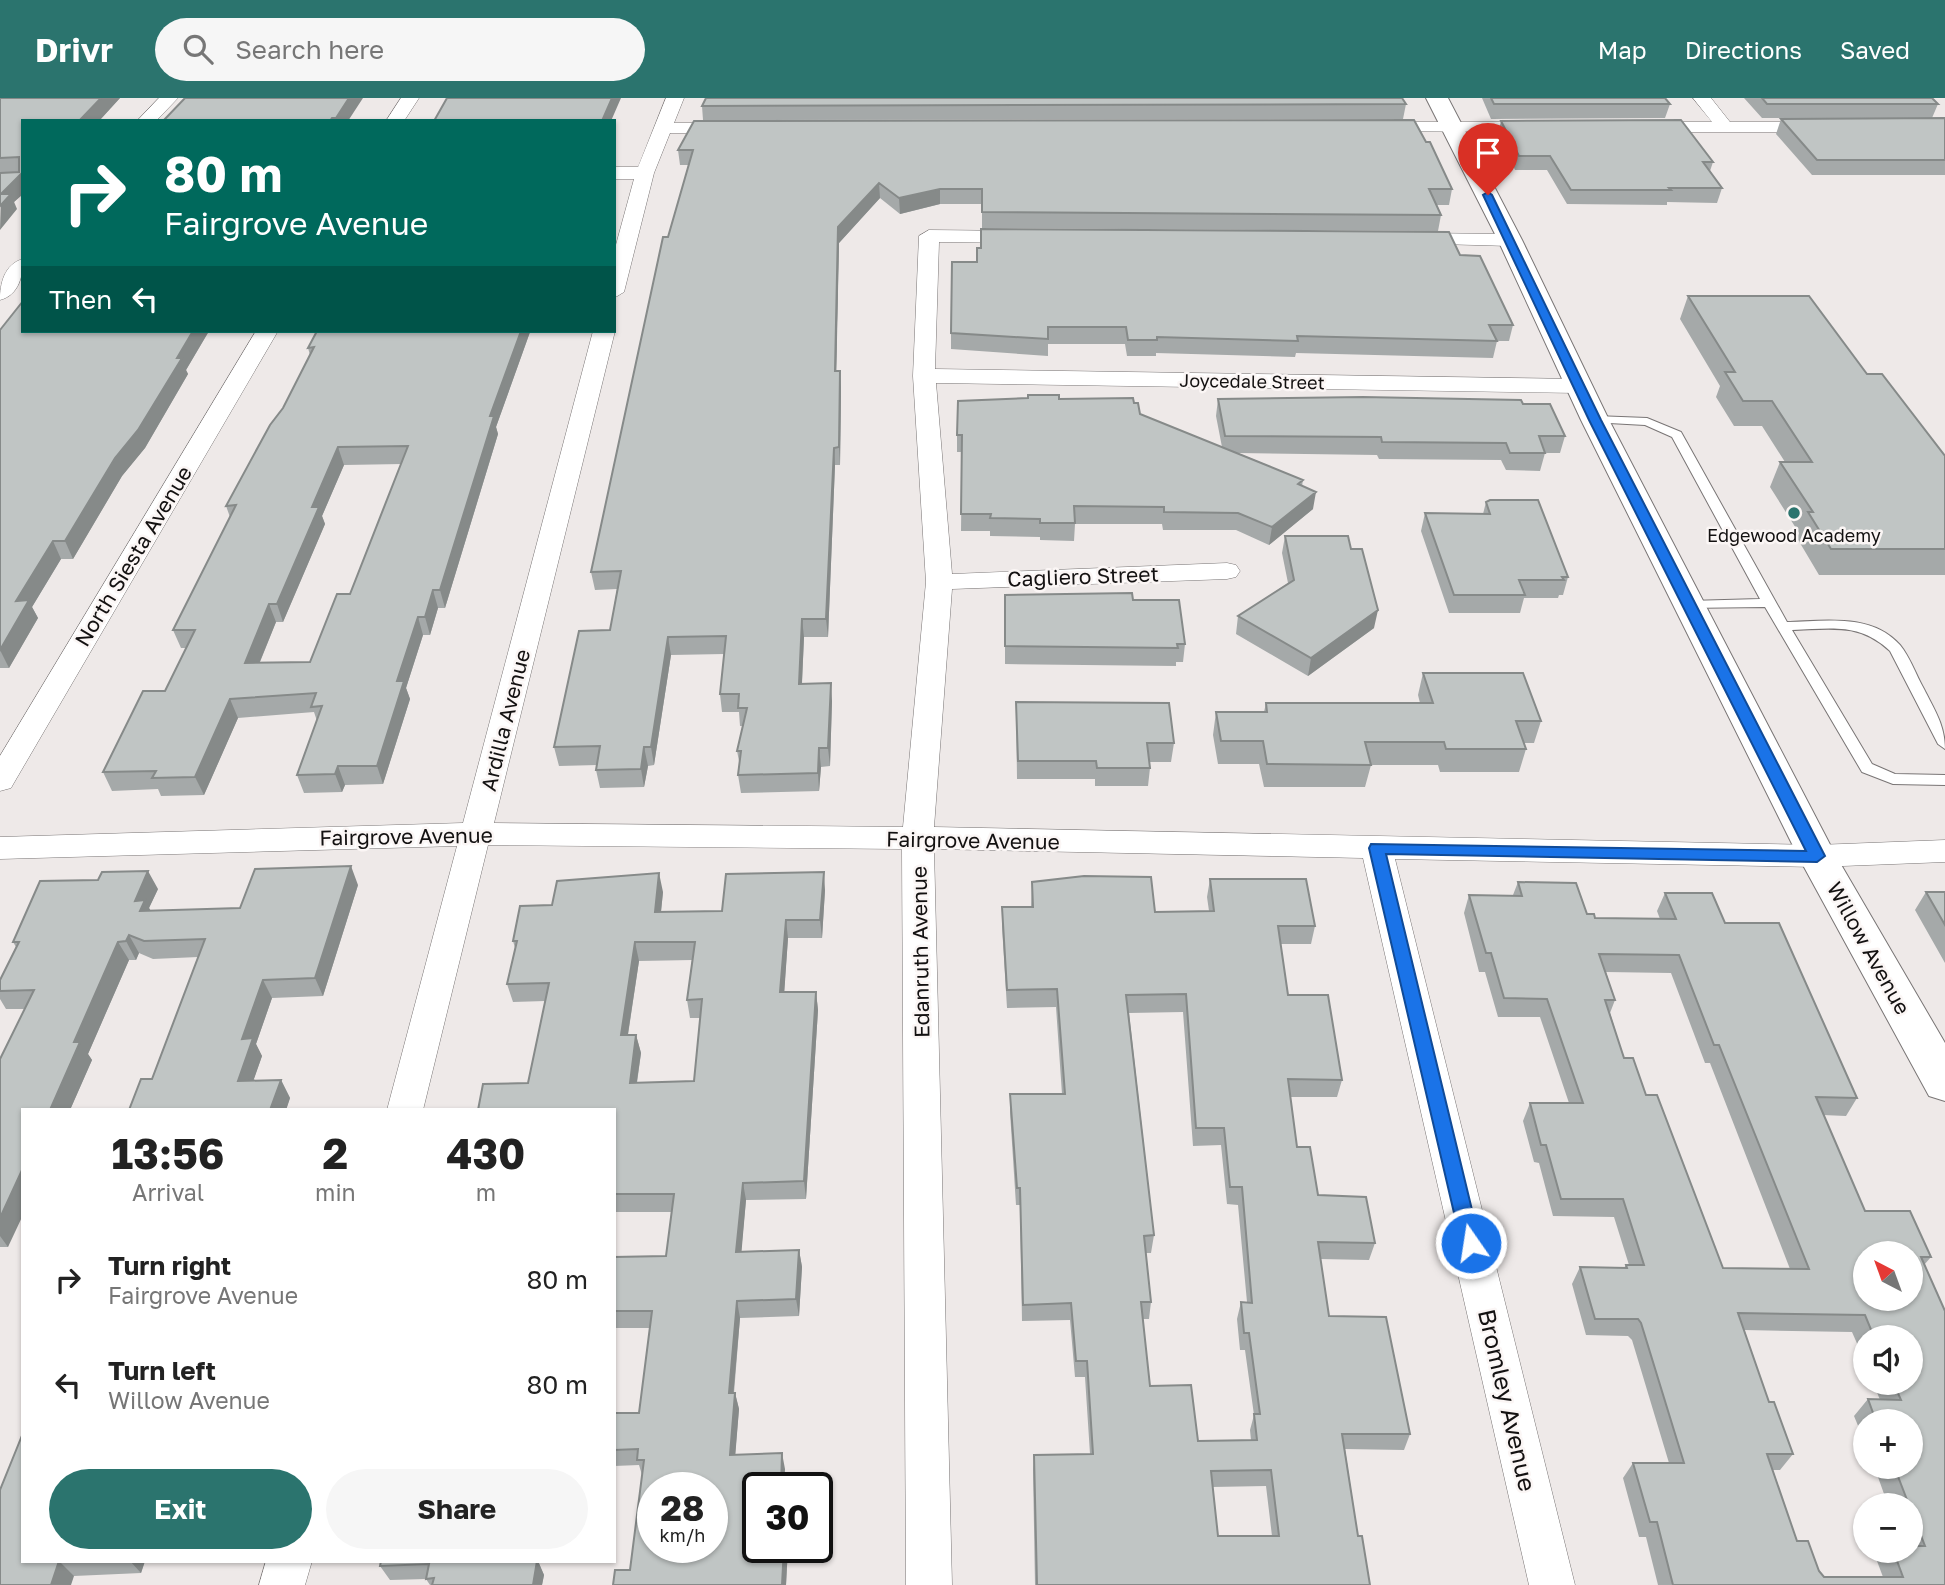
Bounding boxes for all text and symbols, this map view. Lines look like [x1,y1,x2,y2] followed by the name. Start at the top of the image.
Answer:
[155,18,645,81] search box
[35,30,113,69] text: Drivr
[179,30,217,68] icon: search
[235,34,384,65] text: Search here
[1598,35,1647,64] text: Map
[1685,35,1802,64] text: Directions
[1840,35,1910,64] text: Saved
[1458,123,1518,195] pin
[1469,134,1507,172] icon: arrive
[164,144,282,203] text: 80 m
[49,147,140,238] icon: right
[164,204,428,242] text: Fairgrove Avenue
[126,280,164,318] icon: left
[49,284,112,315] text: Then
[1179,369,1325,393] street label: Joycedale Street
[69,461,197,651] street label: North Siesta Avenue
[1786,505,1802,521] marker: Edgewood Academy
[1707,524,1881,546] place label: Edgewood Academy
[1007,560,1159,592] street label: Cagliero Street
[475,646,535,794] street label: Ardilla Avenue
[319,821,493,851] street label: Fairgrove Avenue
[886,825,1060,855] street label: Fairgrove Avenue
[906,866,934,1038] street label: Edanruth Avenue
[1822,877,1916,1019] street label: Willow Avenue
[112,1128,225,1178] text: 13:56
[323,1128,348,1178] text: 2
[446,1128,525,1178] text: 430
[132,1178,204,1206] text: Arrival
[315,1178,356,1206] text: min
[476,1178,496,1206] text: m
[1434,1206,1508,1280] position arrow
[1853,1241,1923,1311] north arrow
[1853,1241,1923,1563] map controls
[108,1250,231,1281] text: Turn right
[49,1261,87,1299] icon: right
[527,1264,588,1295] text: 80 m
[108,1281,298,1309] text: Fairgrove Avenue
[1473,1306,1543,1494] street label: Bromley Avenue
[1853,1325,1923,1395] button: sound
[108,1355,216,1386] text: Turn left
[49,1366,87,1404] icon: left
[527,1369,588,1400] text: 80 m
[108,1386,270,1414] text: Willow Avenue
[1853,1409,1923,1479] button: +
[49,1469,312,1549] button: Exit
[326,1469,588,1549] button: Share
[742,1472,833,1563] speed limit sign: 30
[661,1487,704,1529] text: 28
[1853,1493,1923,1563] button: −
[660,1524,705,1546] text: km/h

